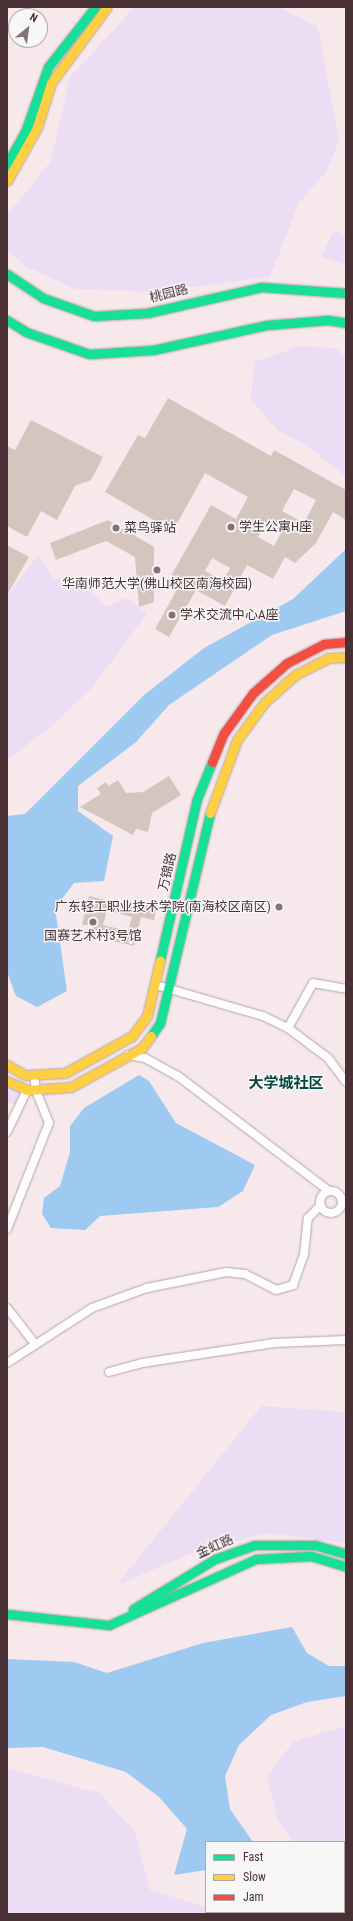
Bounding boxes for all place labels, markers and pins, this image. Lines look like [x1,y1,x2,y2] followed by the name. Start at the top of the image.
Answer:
[239,519,312,535] place label: 学生公寓H座
[124,520,176,536] place label: 菜鸟驿站
[226,522,236,532] marker: 学生公寓H座
[111,523,121,533] marker: 菜鸟驿站
[152,565,162,575] marker: 华南师范大学(佛山校区南海校园)
[62,576,252,592] place label: 华南师范大学(佛山校区南海校园)
[180,607,278,623] place label: 学术交流中心A座
[167,610,177,620] marker: 学术交流中心A座
[55,899,271,915] place label: 广东轻工职业技术学院(南海校区南区)
[274,902,284,912] marker: 广东轻工职业技术学院(南海校区南区)
[88,917,98,927] marker: 国赛艺术村3号馆
[44,928,142,944] place label: 国赛艺术村3号馆

